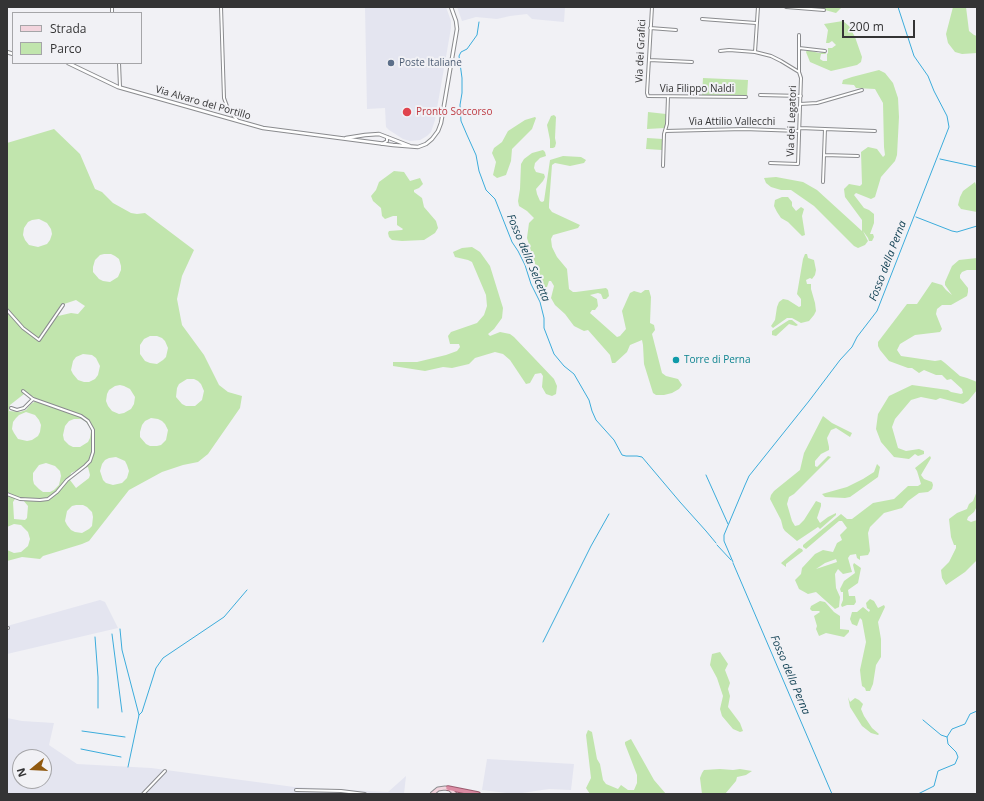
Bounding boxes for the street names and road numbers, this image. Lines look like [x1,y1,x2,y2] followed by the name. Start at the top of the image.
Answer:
[633,19,649,83] street label: Via dei Grafici
[660,83,734,95] street label: Via Filippo Naldi
[154,84,252,122] street label: Via Alvaro del Portillo
[785,85,799,157] street label: Via dei Legatori
[689,116,775,128] street label: Via Attilio Vallecchi

